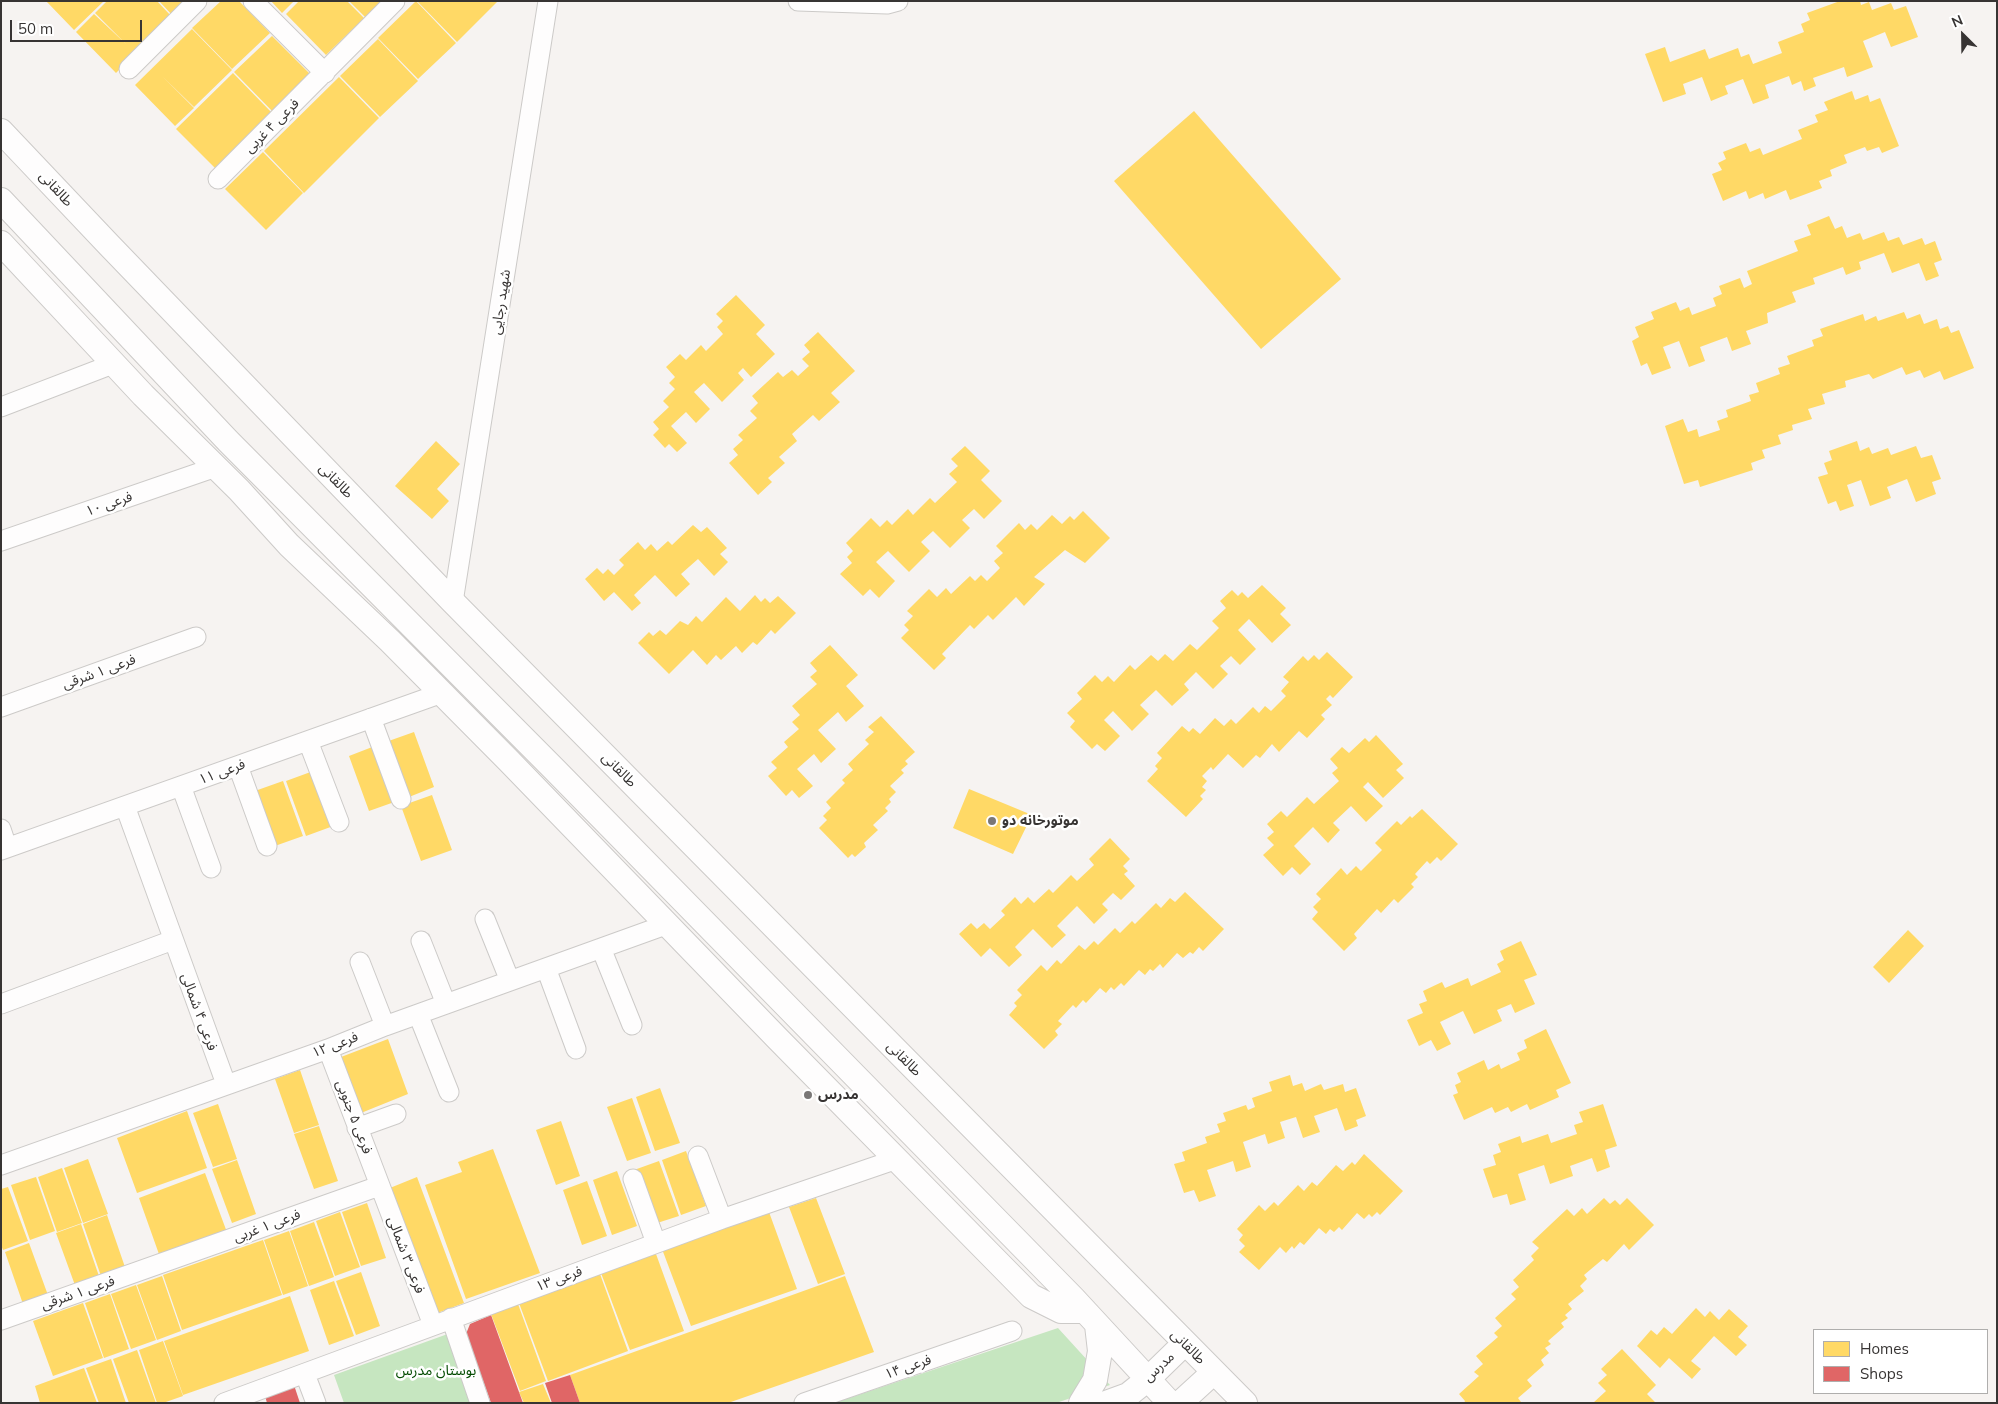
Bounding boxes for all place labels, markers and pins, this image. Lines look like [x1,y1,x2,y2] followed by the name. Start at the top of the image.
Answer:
[1002,813,1079,829] place label: موتورخانه دو
[986,815,998,827] marker: موتورخانه دو
[818,1087,859,1103] place label: مدرس
[802,1089,814,1101] marker: مدرس

